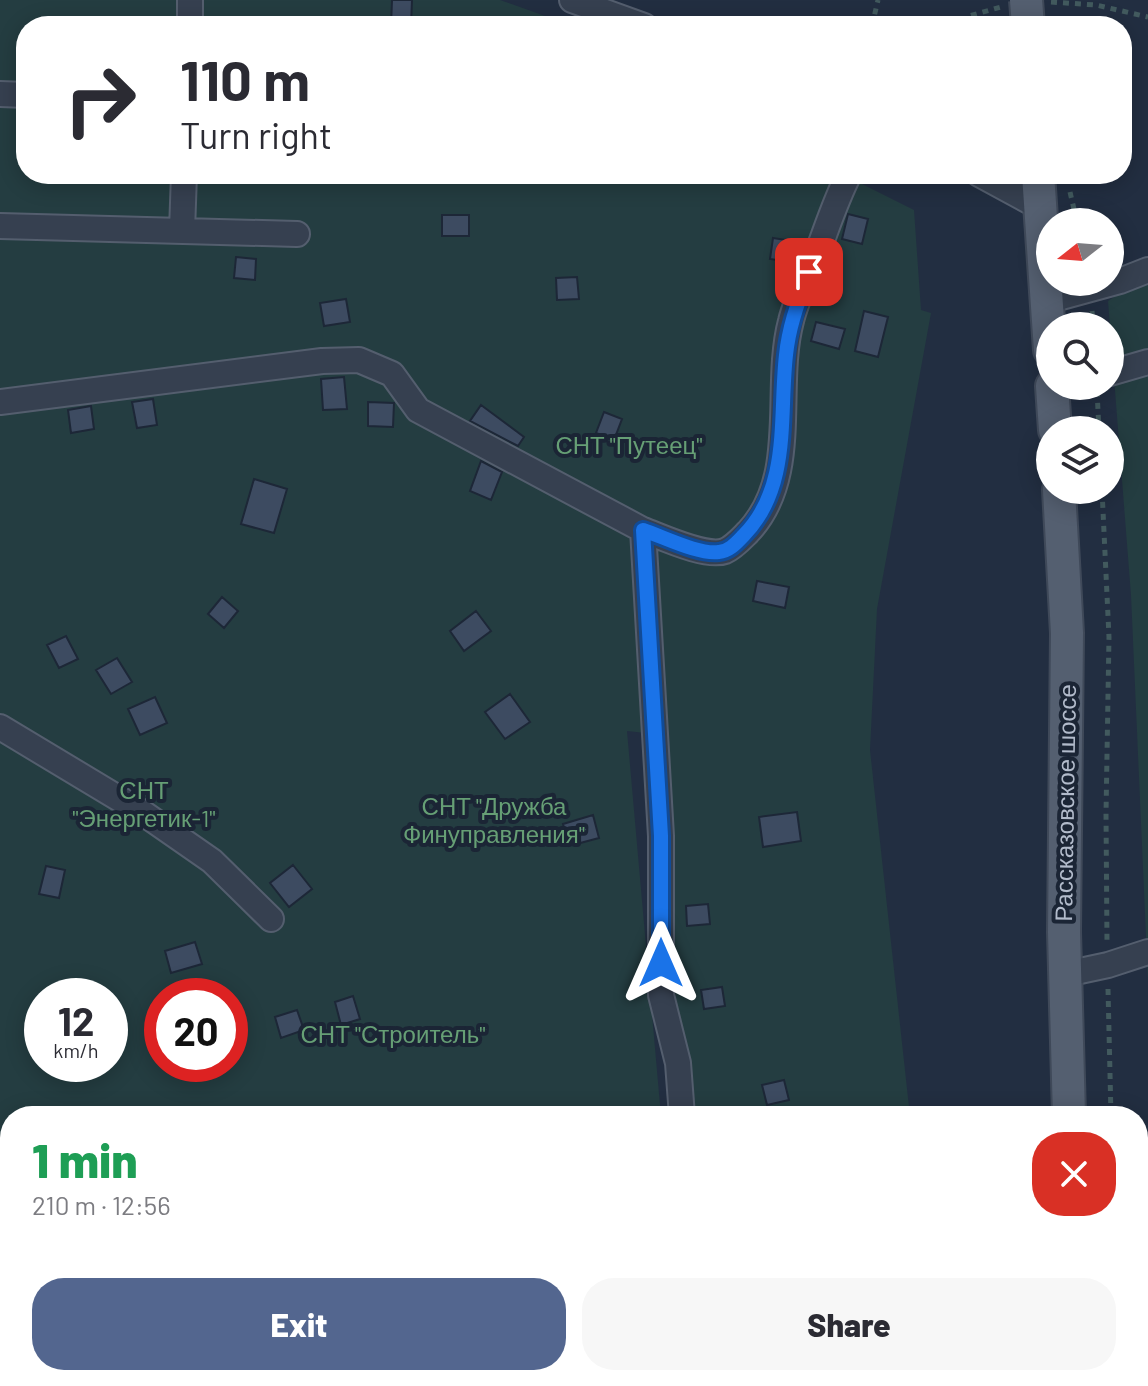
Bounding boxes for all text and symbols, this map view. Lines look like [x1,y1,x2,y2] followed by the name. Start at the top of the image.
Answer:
[180,45,310,112] text: 110 m
[48,48,152,152] icon: right
[180,113,332,156] text: Turn right
[1036,208,1124,296] north arrow
[1036,208,1124,504] map controls
[775,238,843,306] pin
[787,250,831,294] icon: arrive
[1036,312,1124,400] button: search
[1036,416,1124,504] button: layers
[555,430,703,459] park label: СНТ "Путеец"
[1048,684,1081,922] street label: Рассказовское шоссе
[72,775,216,832] park label: СНТ "Энергетик-1"
[403,791,585,848] park label: СНТ "Дружба Финуправления"
[619,921,703,1005] position arrow
[144,978,248,1082] speed limit sign: 20
[58,996,94,1044] text: 12
[301,1019,485,1048] park label: СНТ "Строитель"
[53,1038,99,1062] text: km/h
[32,1130,138,1188] text: 1 min
[1032,1132,1116,1216] button: close
[32,1189,171,1220] text: 210 m · 12:56
[32,1278,566,1370] button: Exit
[582,1278,1116,1370] button: Share

